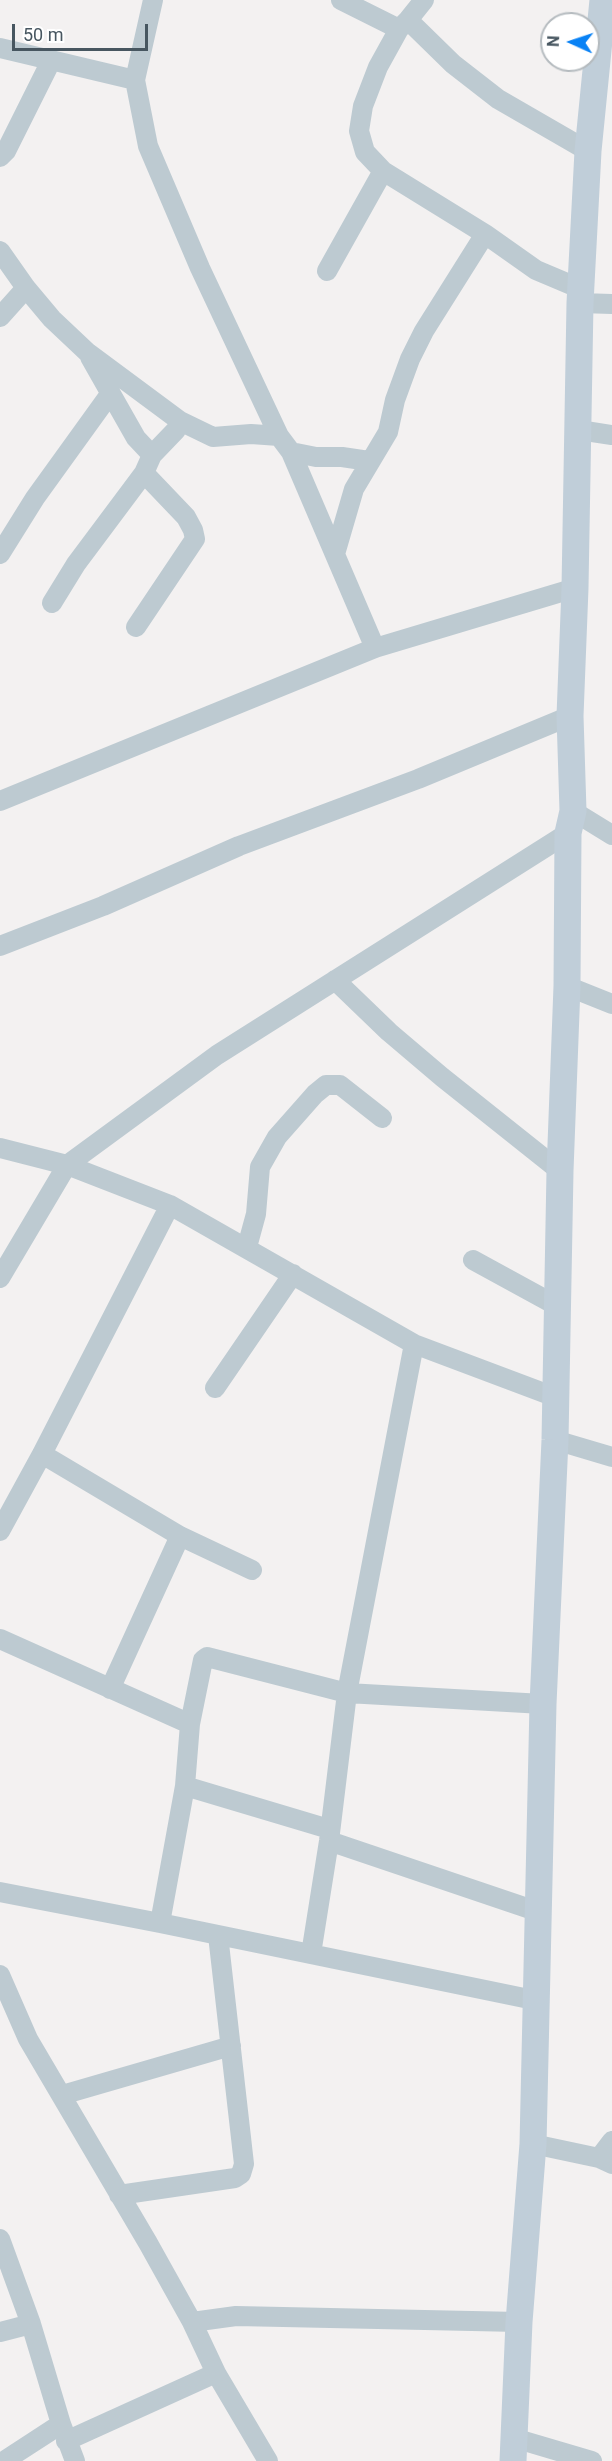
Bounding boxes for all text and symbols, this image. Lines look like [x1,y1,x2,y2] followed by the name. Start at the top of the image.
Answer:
[15,12,152,50] scale bar
[540,12,600,72] north arrow
[23,24,63,45] text: 50 m
[544,35,563,47] text: N

